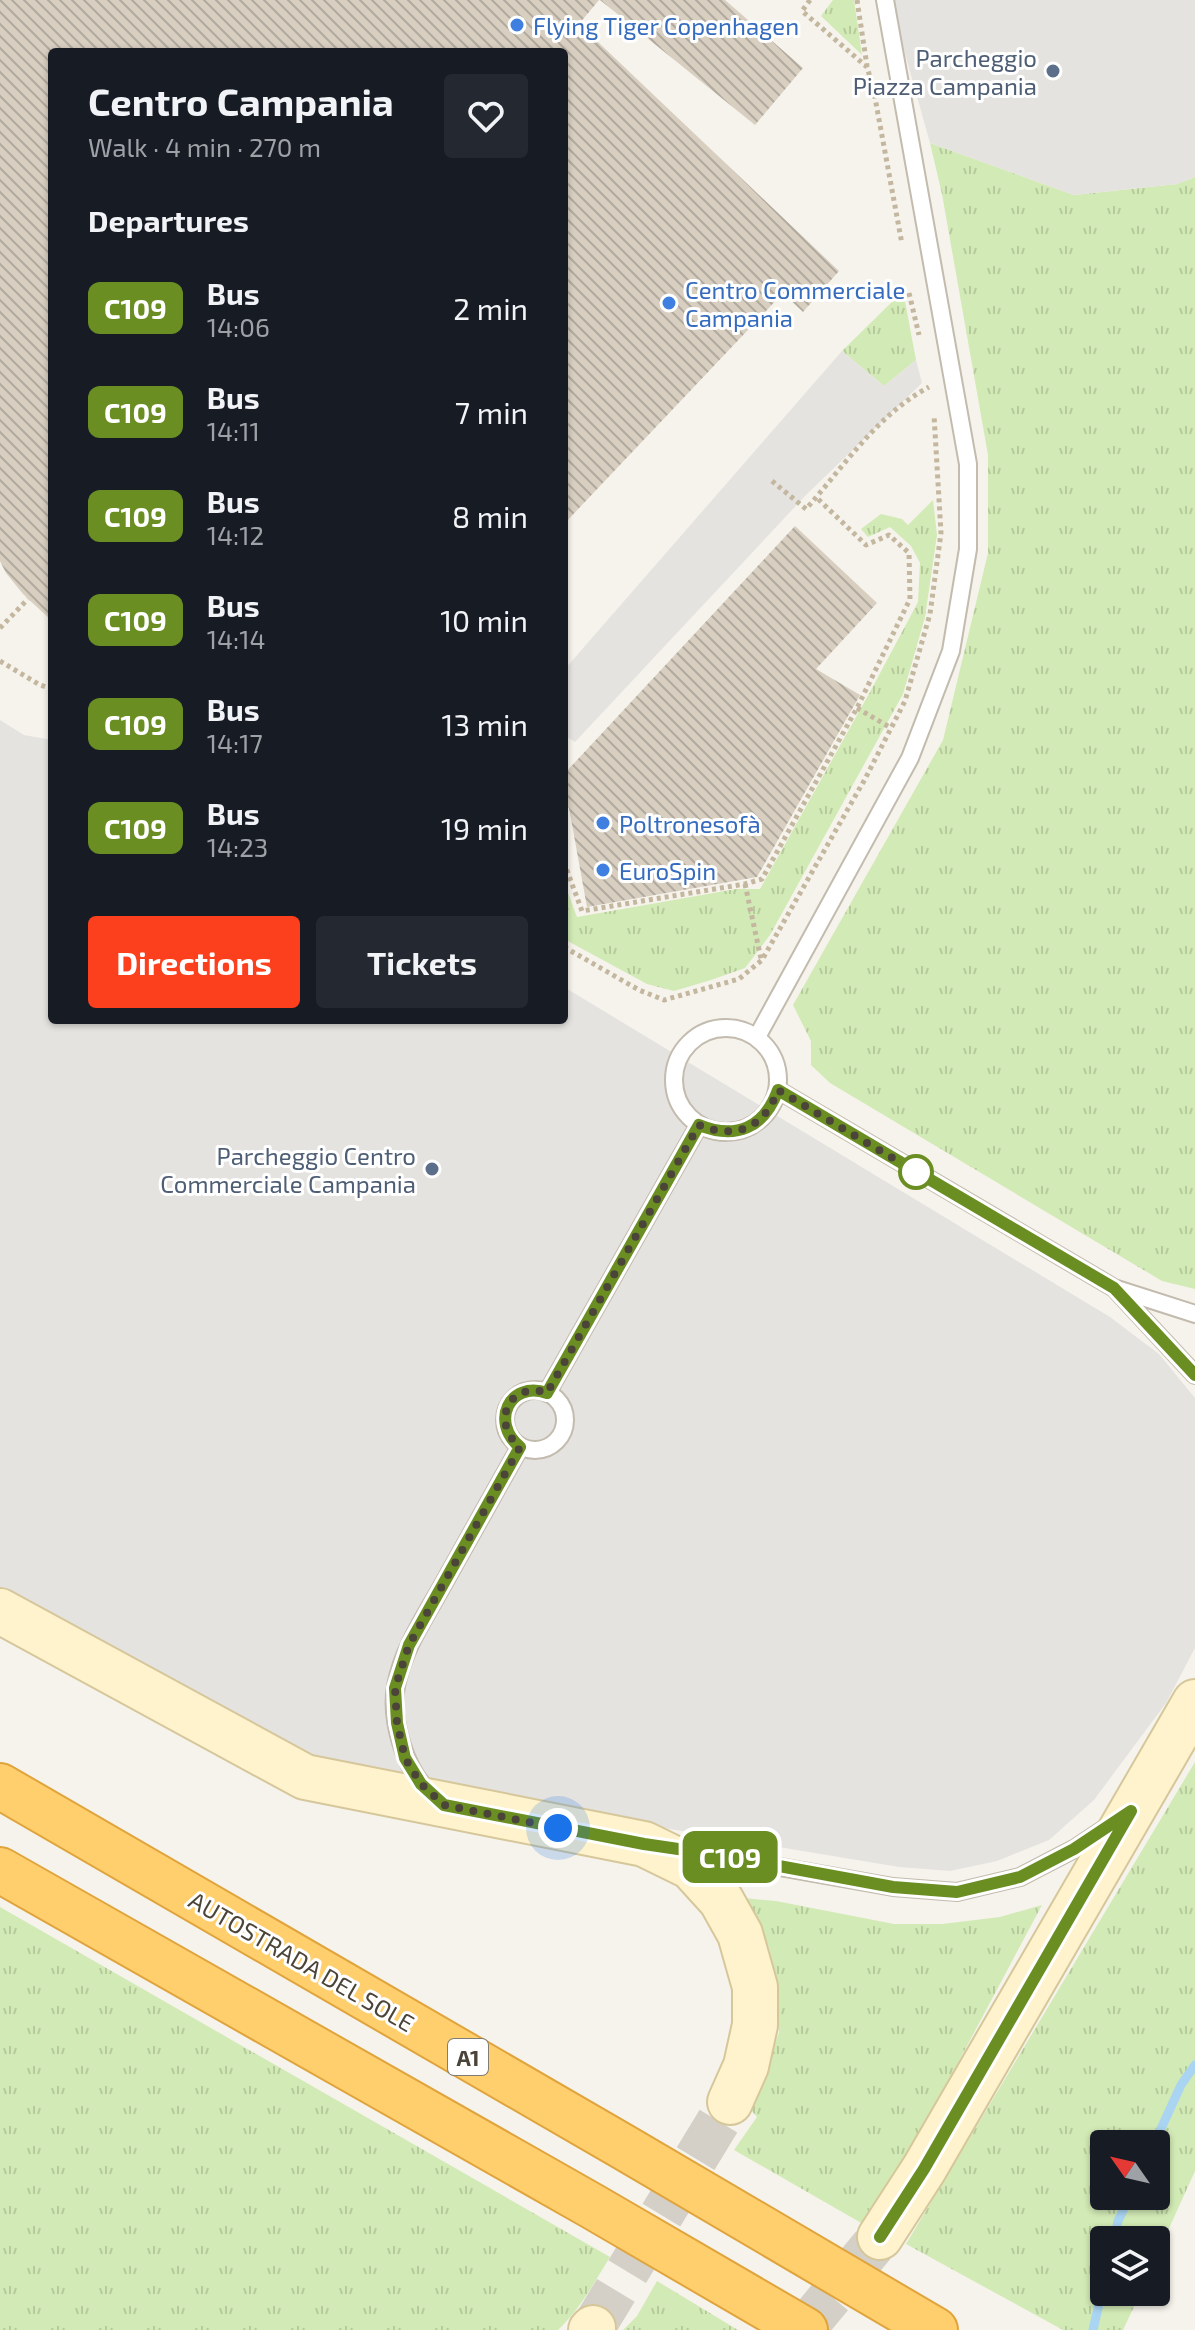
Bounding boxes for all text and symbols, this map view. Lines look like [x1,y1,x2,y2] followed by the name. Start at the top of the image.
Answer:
[533,11,799,40] place label: Flying Tiger Copenhagen
[508,16,526,34] marker: Flying Tiger Copenhagen
[853,43,1037,100] place label: Parcheggio Piazza Campania
[1044,62,1062,80] marker: Parcheggio Piazza Campania
[444,74,528,158] button: heart
[88,78,394,124] text: Centro Campania
[88,131,321,162] text: Walk · 4 min · 270 m
[88,202,249,238] text: Departures
[207,275,260,311] text: Bus
[685,275,905,332] place label: Centro Commerciale Campania
[453,290,528,326] text: 2 min
[104,291,167,325] text: C109
[660,294,678,312] marker: Centro Commerciale Campania
[207,311,270,342] text: 14:06
[207,379,260,415] text: Bus
[455,394,528,430] text: 7 min
[104,395,167,429] text: C109
[207,415,260,446] text: 14:11
[207,483,260,519] text: Bus
[452,498,528,534] text: 8 min
[104,499,167,533] text: C109
[207,519,264,550] text: 14:12
[207,587,260,623] text: Bus
[440,602,528,638] text: 10 min
[104,603,167,637] text: C109
[207,623,266,654] text: 14:14
[207,691,260,727] text: Bus
[442,706,528,742] text: 13 min
[104,707,167,741] text: C109
[207,727,263,758] text: 14:17
[207,795,260,831] text: Bus
[619,809,761,838] place label: Poltronesofà
[441,810,528,846] text: 19 min
[104,811,167,845] text: C109
[594,814,612,832] marker: Poltronesofà
[207,831,268,862] text: 14:23
[619,856,716,885] place label: EuroSpin
[594,861,612,879] marker: EuroSpin
[88,916,300,1008] button: Directions
[316,916,528,1008] button: Tickets
[160,1141,416,1198] place label: Parcheggio Centro Commerciale Campania
[899,1155,933,1189] unlabelled marker
[423,1160,441,1178] marker: Parcheggio Centro Commerciale Campania
[538,1808,578,1848] your location
[674,1831,786,1883] line badge: C109
[699,1840,761,1874] text: C109
[184,1885,420,2037] street label: AUTOSTRADA DEL SOLE
[448,2039,488,2075] road number: A1
[1090,2130,1170,2210] north arrow
[1090,2130,1170,2306] map controls
[1090,2226,1170,2306] button: layers

